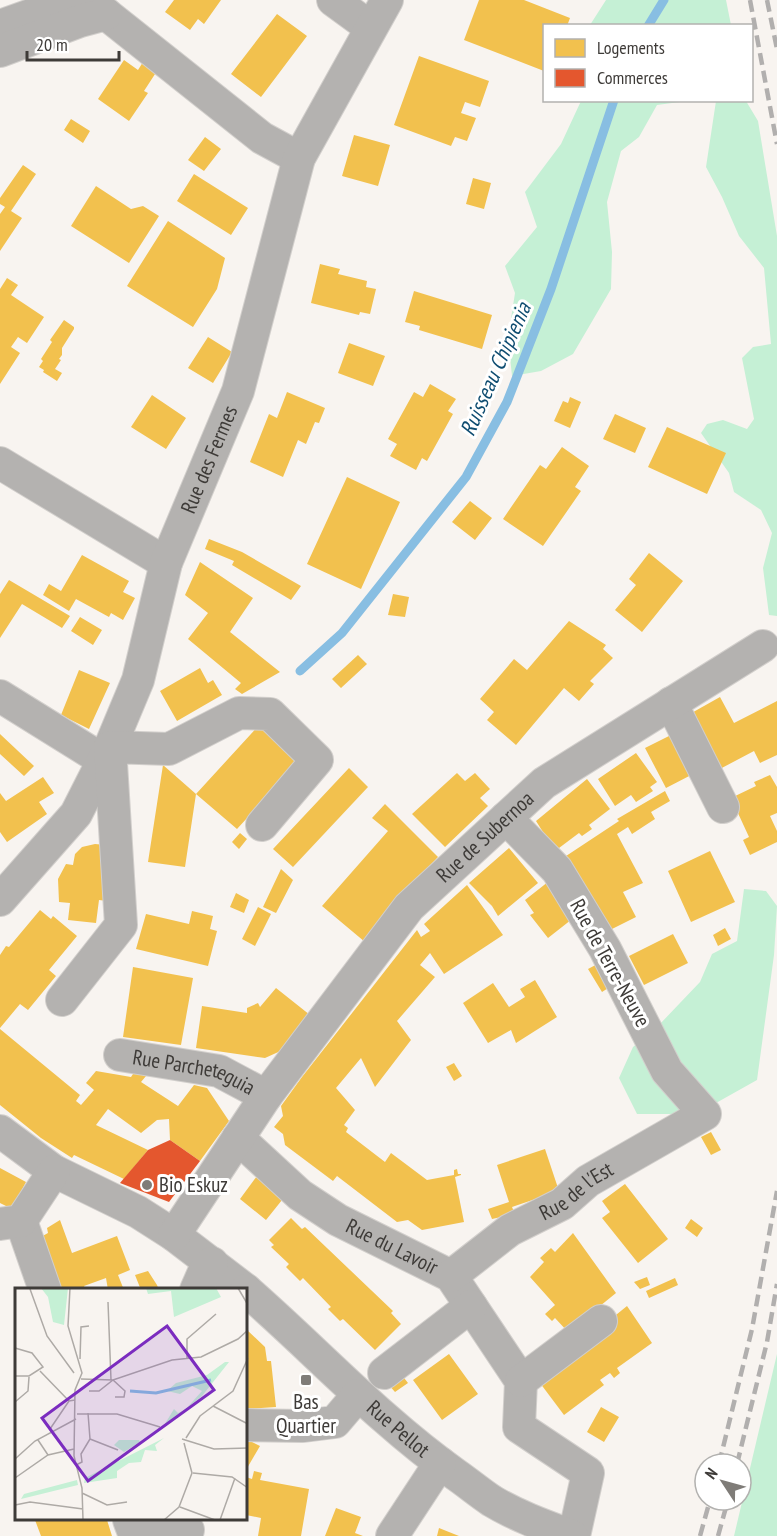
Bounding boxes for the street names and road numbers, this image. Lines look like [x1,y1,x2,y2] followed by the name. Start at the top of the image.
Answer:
[174,401,243,517] street label: Rue des Fermes
[430,785,539,888] street label: Rue de Subernoa
[564,894,657,1031] street label: Rue de Terre-Neuve
[131,1043,260,1101] street label: Rue Parcheteguia
[535,1155,618,1226] street label: Rue de l'Est
[342,1212,443,1281] street label: Rue du Lavoir
[361,1394,436,1463] street label: Rue Pellot

